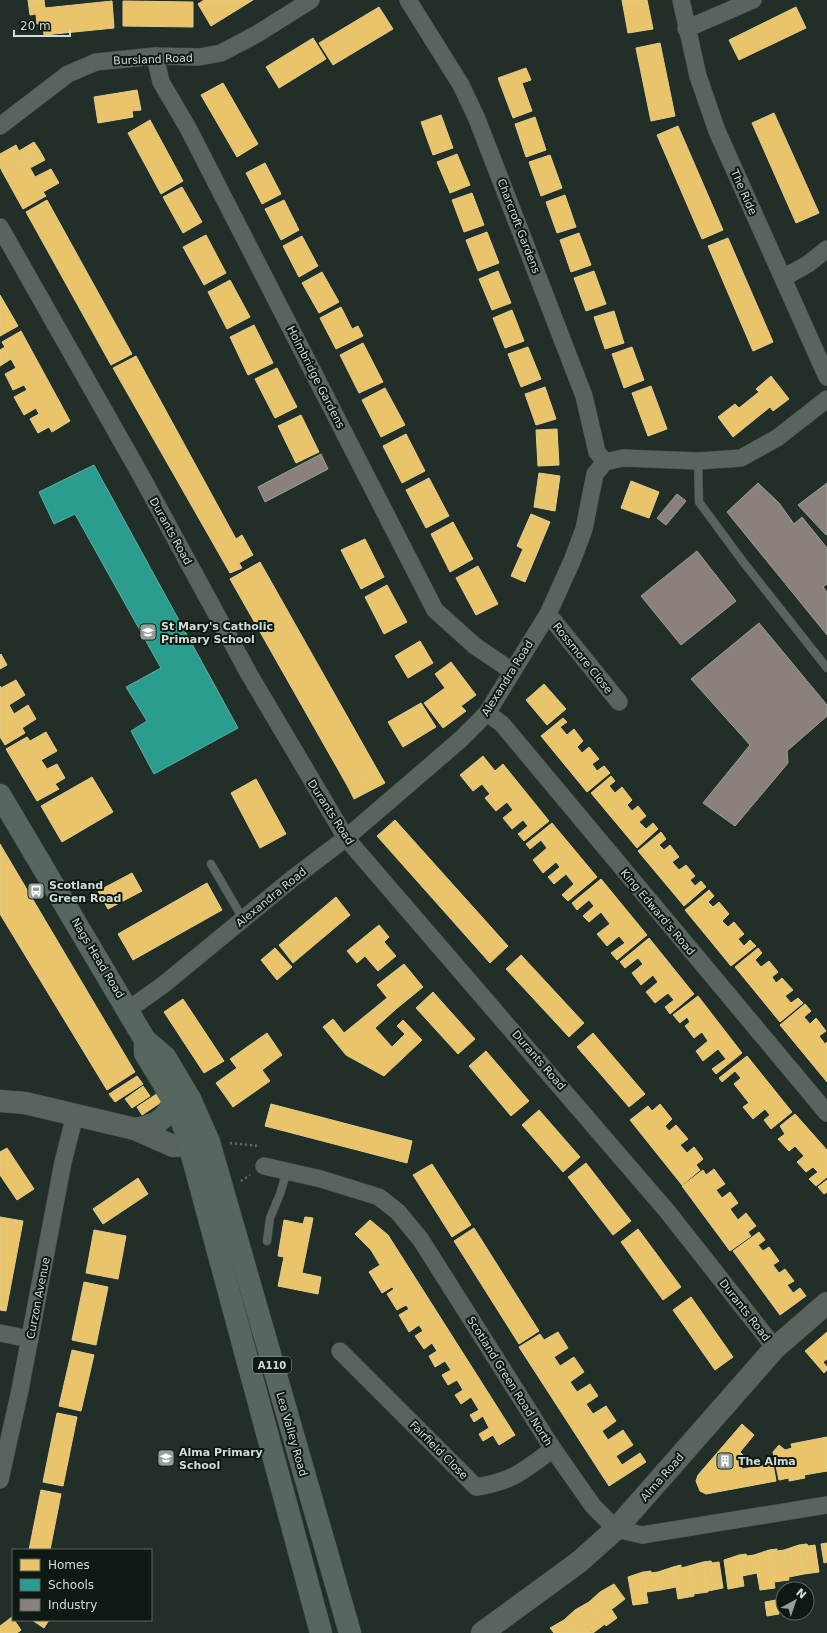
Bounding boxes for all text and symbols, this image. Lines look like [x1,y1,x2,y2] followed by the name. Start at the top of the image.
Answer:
[14,12,70,38] scale bar
[20,19,51,33] text: 20 m
[113,52,193,67] street label: Bursland Road
[727,167,759,217] street label: The Ride
[494,177,543,276] street label: Charcroft Gardens
[284,324,347,431] street label: Holmbridge Gardens
[147,495,194,567] street label: Durants Road
[161,620,273,646] place label: St Mary's Catholic Primary School
[550,620,615,697] street label: Rossmore Close
[138,622,158,642] school or university icon: St Mary's Catholic Primary School
[479,638,536,718] street label: Alexandra Road
[305,777,356,847] street label: Durants Road
[234,865,309,930] street label: Alexandra Road
[618,867,697,958] street label: King Edward's Road
[49,879,121,905] place label: Scotland Green Road
[26,881,46,901] bus stop icon: Scotland Green Road
[69,916,127,1001] street label: Nags Head Road
[509,1028,568,1093] street label: Durants Road
[24,1256,53,1340] street label: Curzon Avenue
[716,1277,773,1344] street label: Durants Road
[464,1314,555,1448] street label: Scotland Green Road North
[253,1357,291,1373] road number: A110
[273,1391,310,1478] street label: Lea Valley Road
[407,1419,471,1482] street label: Fairfield Close
[179,1446,263,1472] place label: Alma Primary School
[156,1448,176,1468] school or university icon: Alma Primary School
[638,1451,687,1504] street label: Alma Road
[715,1451,735,1471] building icon: The Alma
[738,1455,796,1468] place label: The Alma
[12,1549,152,1621] legend
[48,1558,90,1572] text: Homes
[48,1578,94,1592] text: Schools
[775,1581,815,1621] north arrow
[793,1586,809,1602] text: N
[48,1598,97,1612] text: Industry

